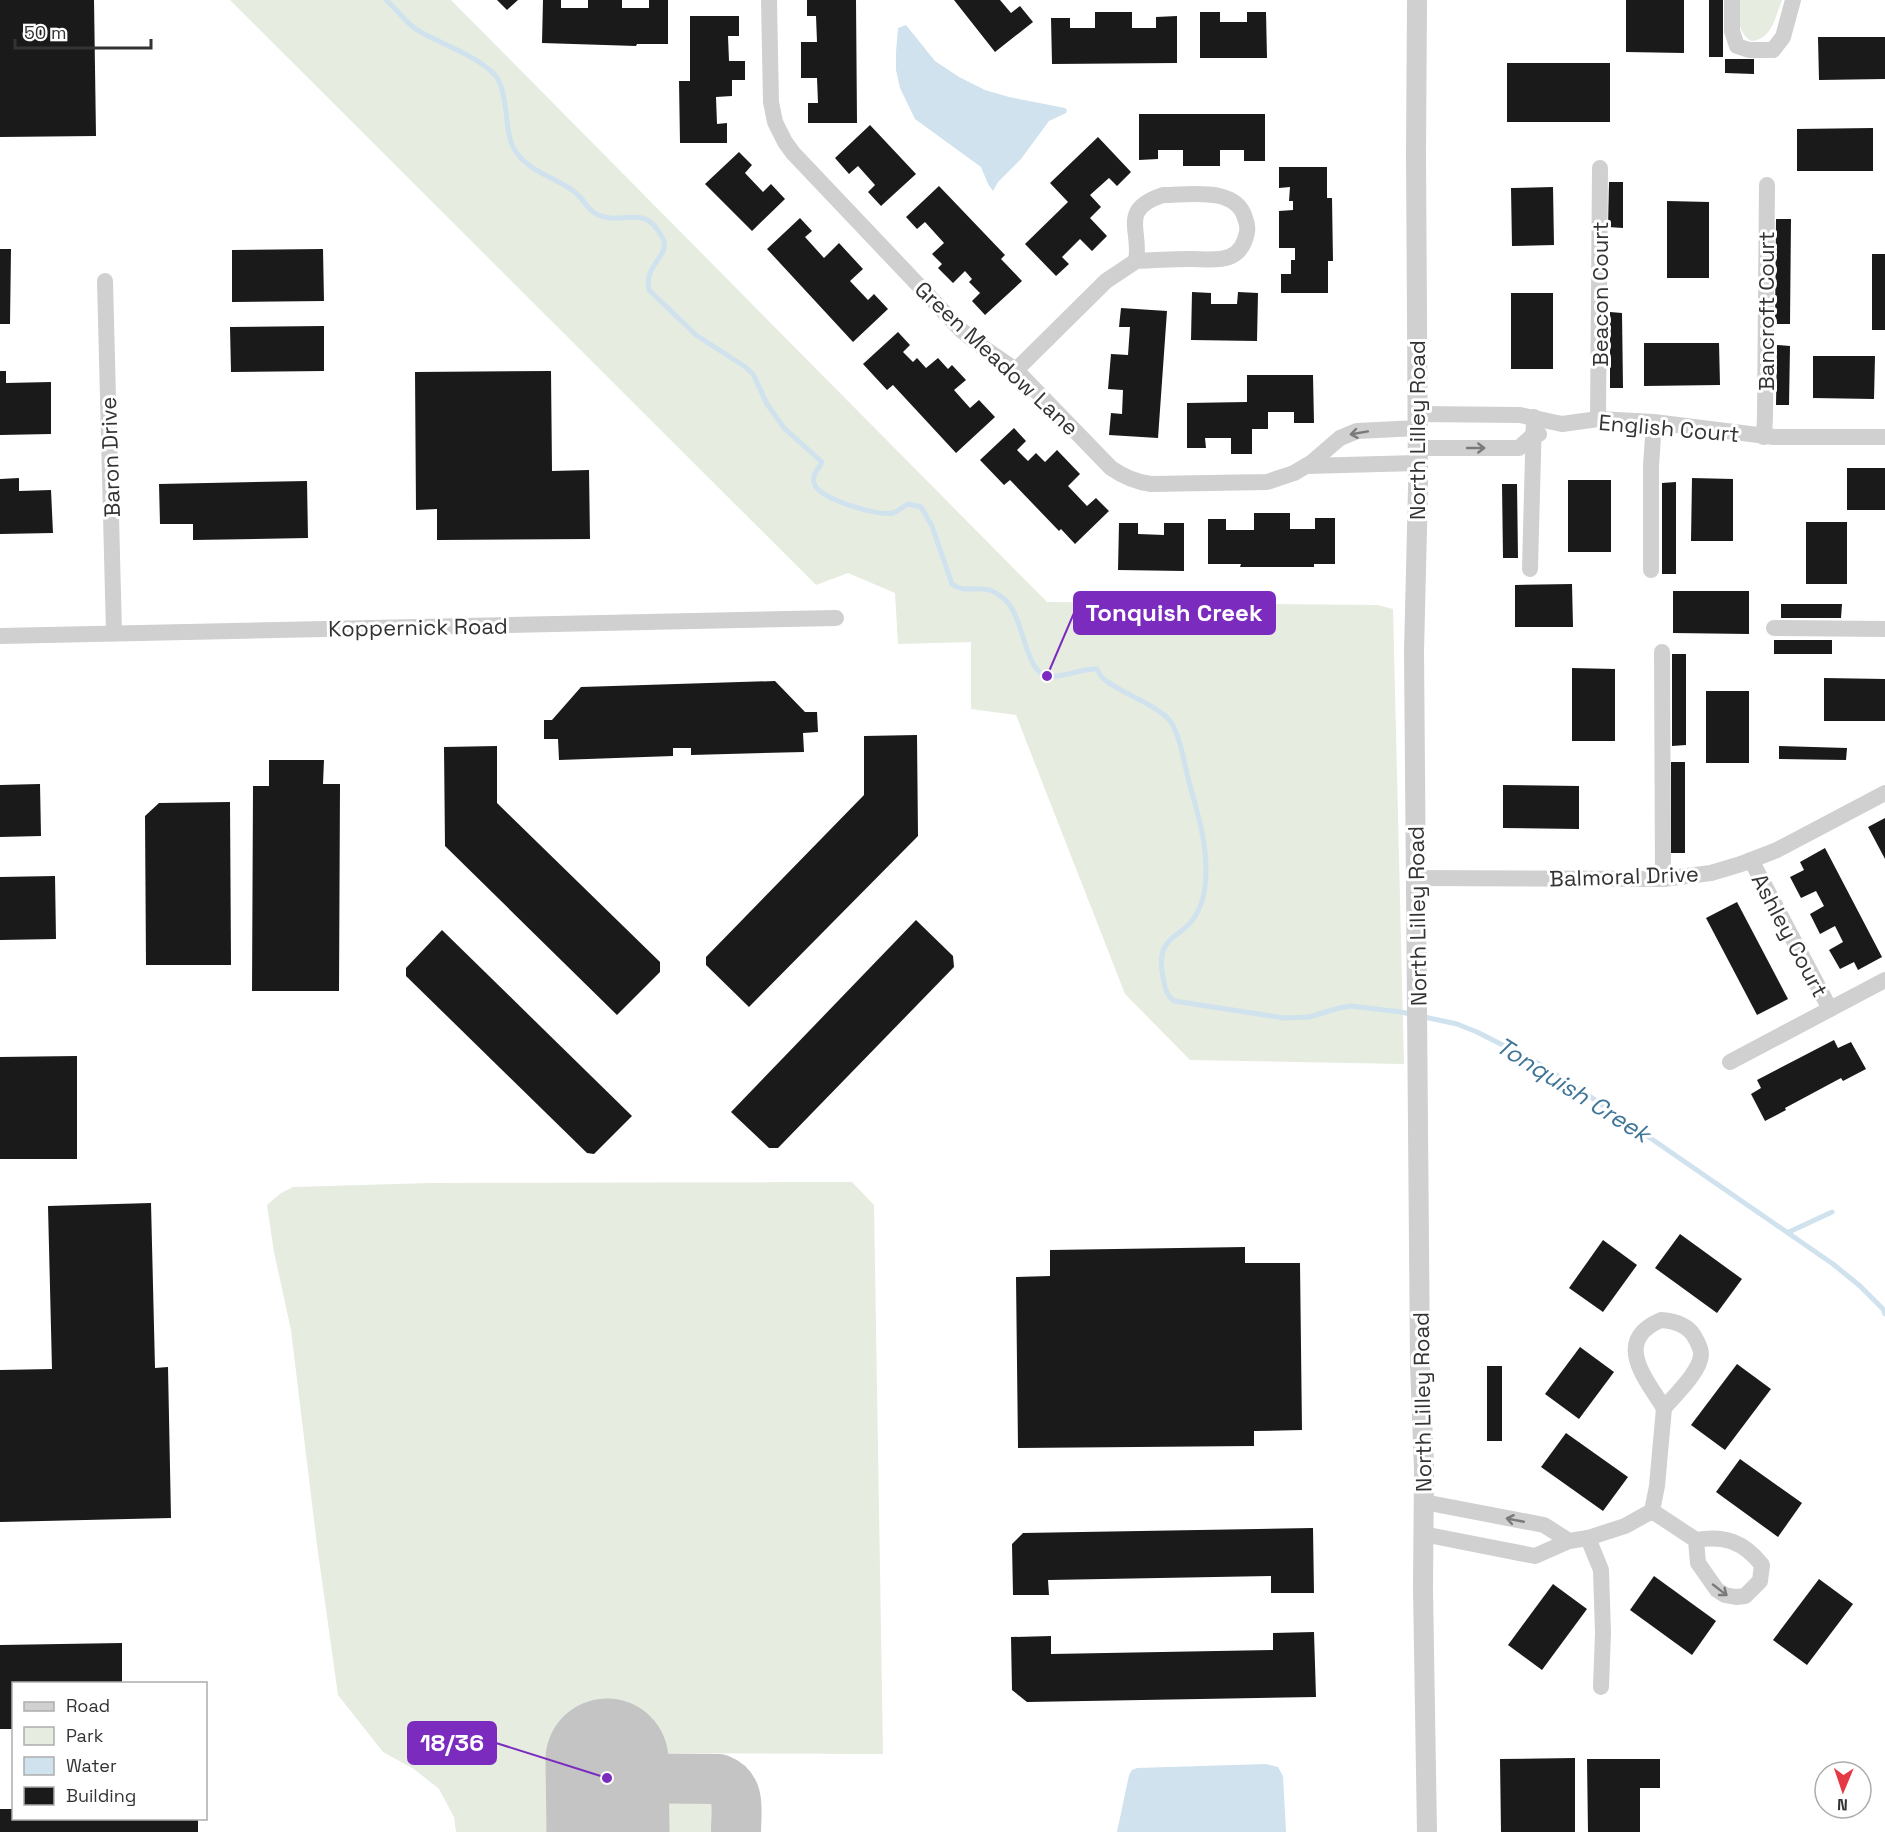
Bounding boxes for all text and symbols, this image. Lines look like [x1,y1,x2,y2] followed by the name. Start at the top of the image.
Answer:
[15,12,152,50] scale bar
[24,21,66,44] text: 50 m
[1586,221,1614,367] street label: Beacon Court
[1752,231,1780,391] street label: Bancroft Court
[909,275,1085,441] street label: Green Meadow Lane
[1403,340,1431,520] street label: North Lilley Road
[94,396,126,518] street label: Baron Drive
[1597,408,1741,448] street label: English Court
[1350,427,1370,438] one-way arrow
[1466,442,1486,454] one-way arrow
[1074,592,1275,634] callout: Tonquish Creek
[1085,597,1263,628] text: Tonquish Creek
[328,611,508,643] street label: Koppernick Road
[1401,826,1433,1006] street label: North Lilley Road
[1549,859,1699,893] street label: Balmoral Drive
[1746,868,1834,1002] street label: Ashley Court
[1490,1030,1659,1151] water label: Tonquish Creek
[1406,1312,1438,1492] street label: North Lilley Road
[1506,1514,1526,1525] one-way arrow
[1712,1583,1728,1596] one-way arrow
[12,1682,207,1820] legend
[66,1694,110,1717] text: Road
[408,1722,496,1764] callout: 18/36
[66,1724,104,1747] text: Park
[420,1727,484,1758] text: 18/36
[66,1754,117,1777] text: Water
[1813,1760,1873,1820] north arrow
[66,1784,136,1807] text: Building
[1837,1794,1848,1815] text: N

